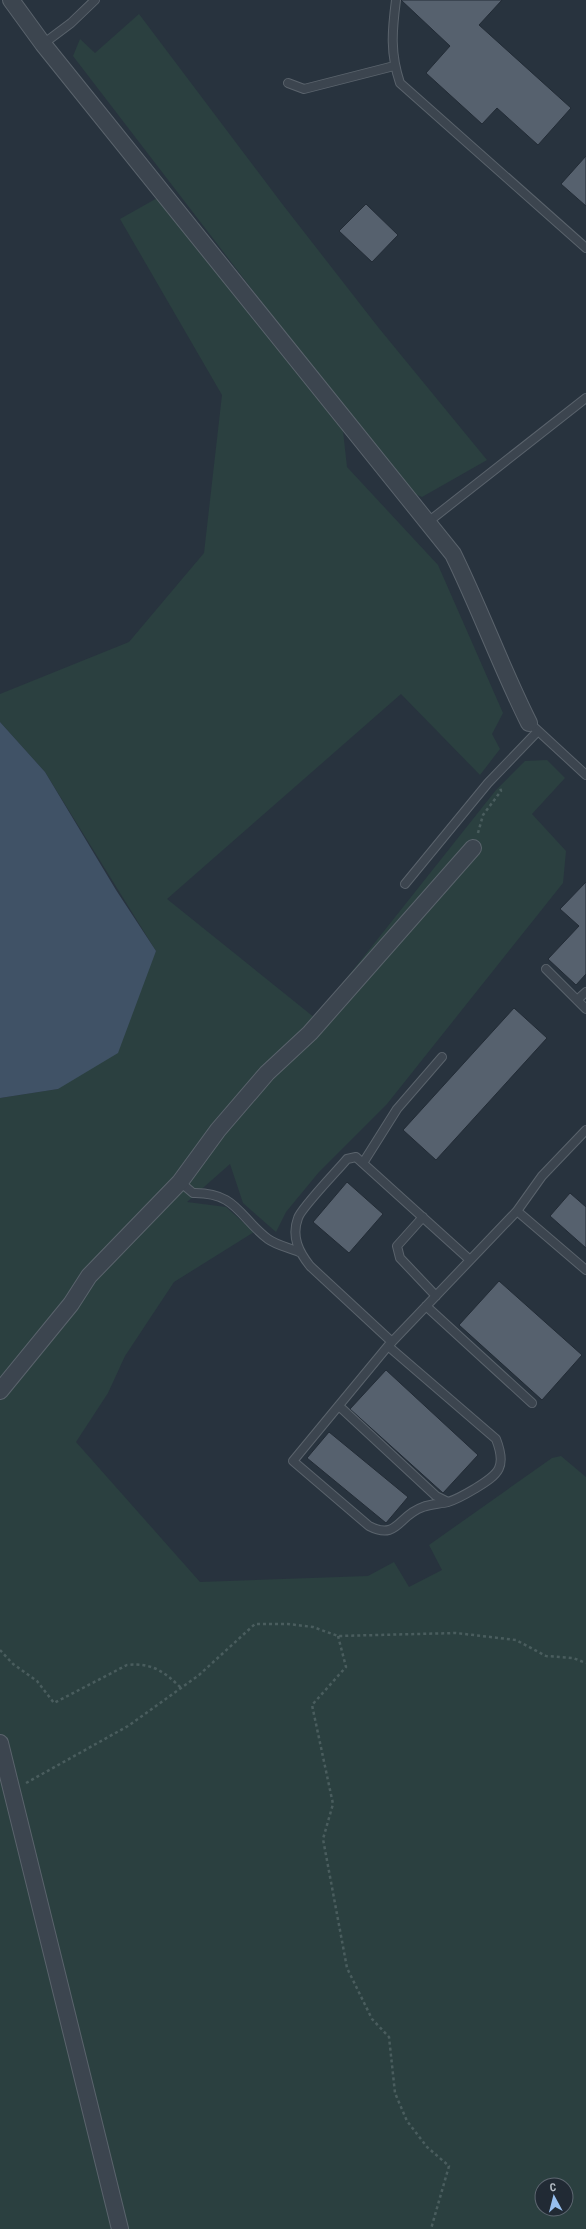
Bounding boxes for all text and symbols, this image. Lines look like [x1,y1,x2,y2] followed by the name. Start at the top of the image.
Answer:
[534,2177,574,2217] north arrow
[549,2181,557,2194] text: С

